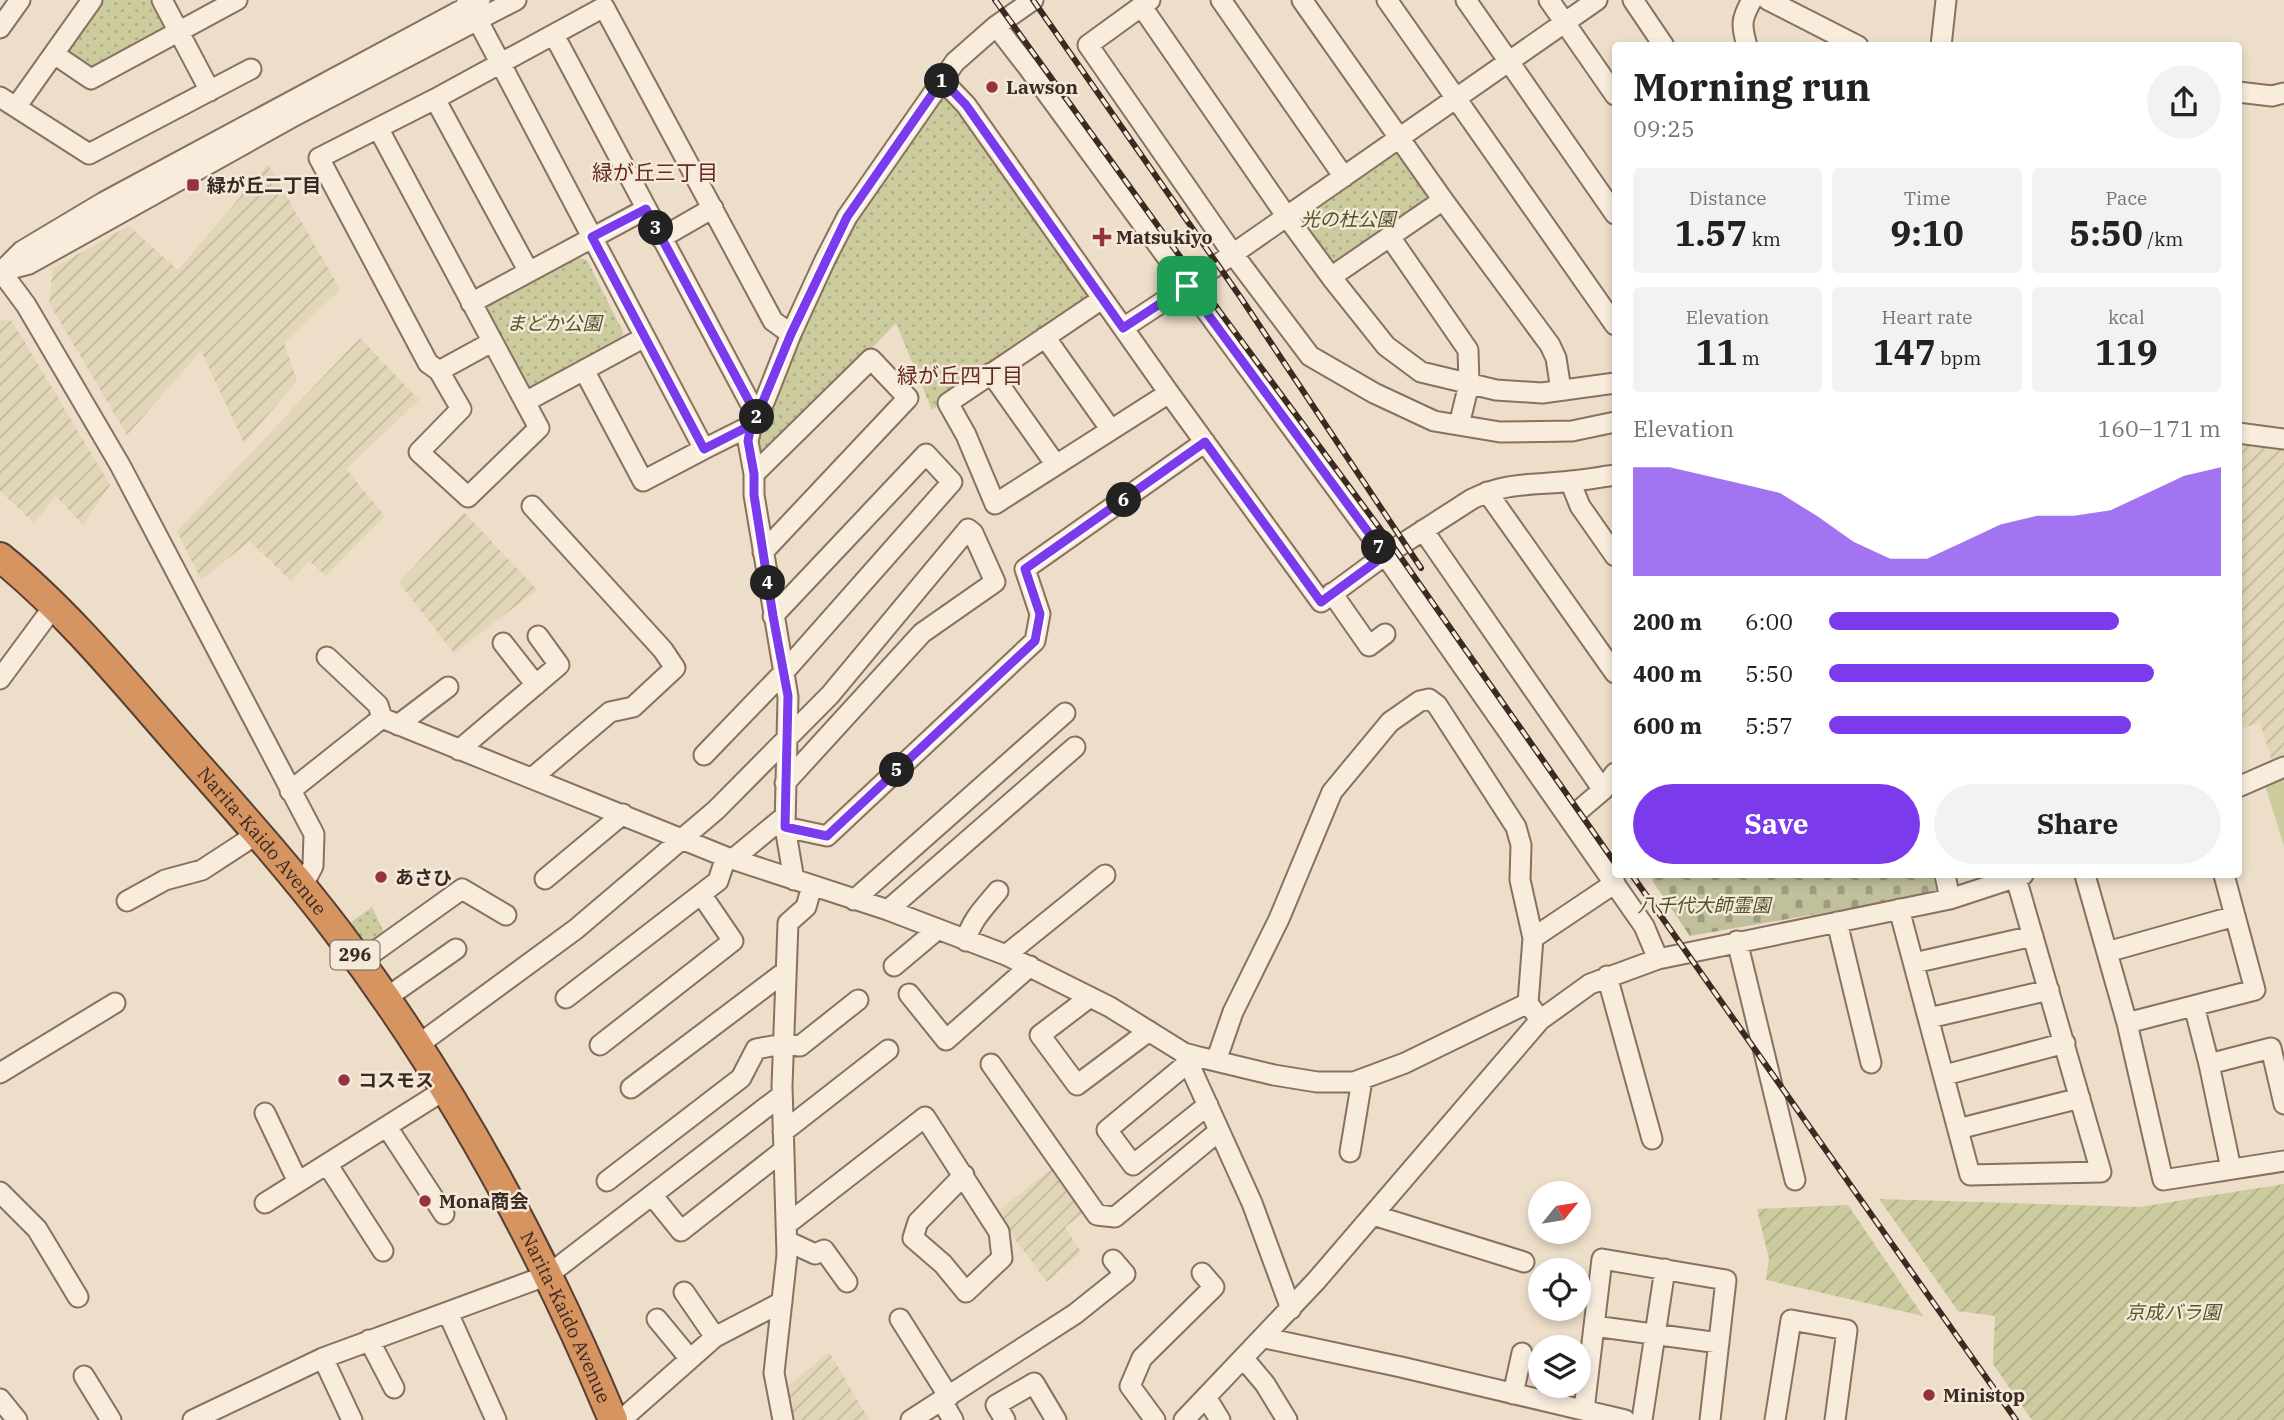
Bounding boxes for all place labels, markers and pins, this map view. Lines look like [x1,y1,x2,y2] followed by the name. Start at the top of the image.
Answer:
[925,64,960,98] pin: 1
[1006,75,1079,99] place label: Lawson
[984,79,1000,95] marker: Lawson
[207,173,321,197] place label: 緑が丘二丁目
[185,177,201,193] marker: 緑が丘二丁目
[638,210,674,246] pin: 3
[1116,225,1213,249] place label: Matsukiyo
[1094,229,1110,245] marker: Matsukiyo
[1157,256,1217,316] pin
[740,400,774,434] pin: 2
[1106,482,1142,518] pin: 6
[1362,530,1396,564] pin: 7
[750,566,786,600] pin: 4
[880,752,914,788] pin: 5
[395,865,452,889] place label: あさひ
[373,869,389,885] marker: あさひ
[358,1068,434,1092] place label: コスモス
[336,1072,352,1088] marker: コスモス
[439,1189,529,1213] place label: Mona商会
[417,1193,433,1209] marker: Mona商会
[1943,1383,2025,1407] place label: Ministop
[1921,1387,1937,1403] marker: Ministop

